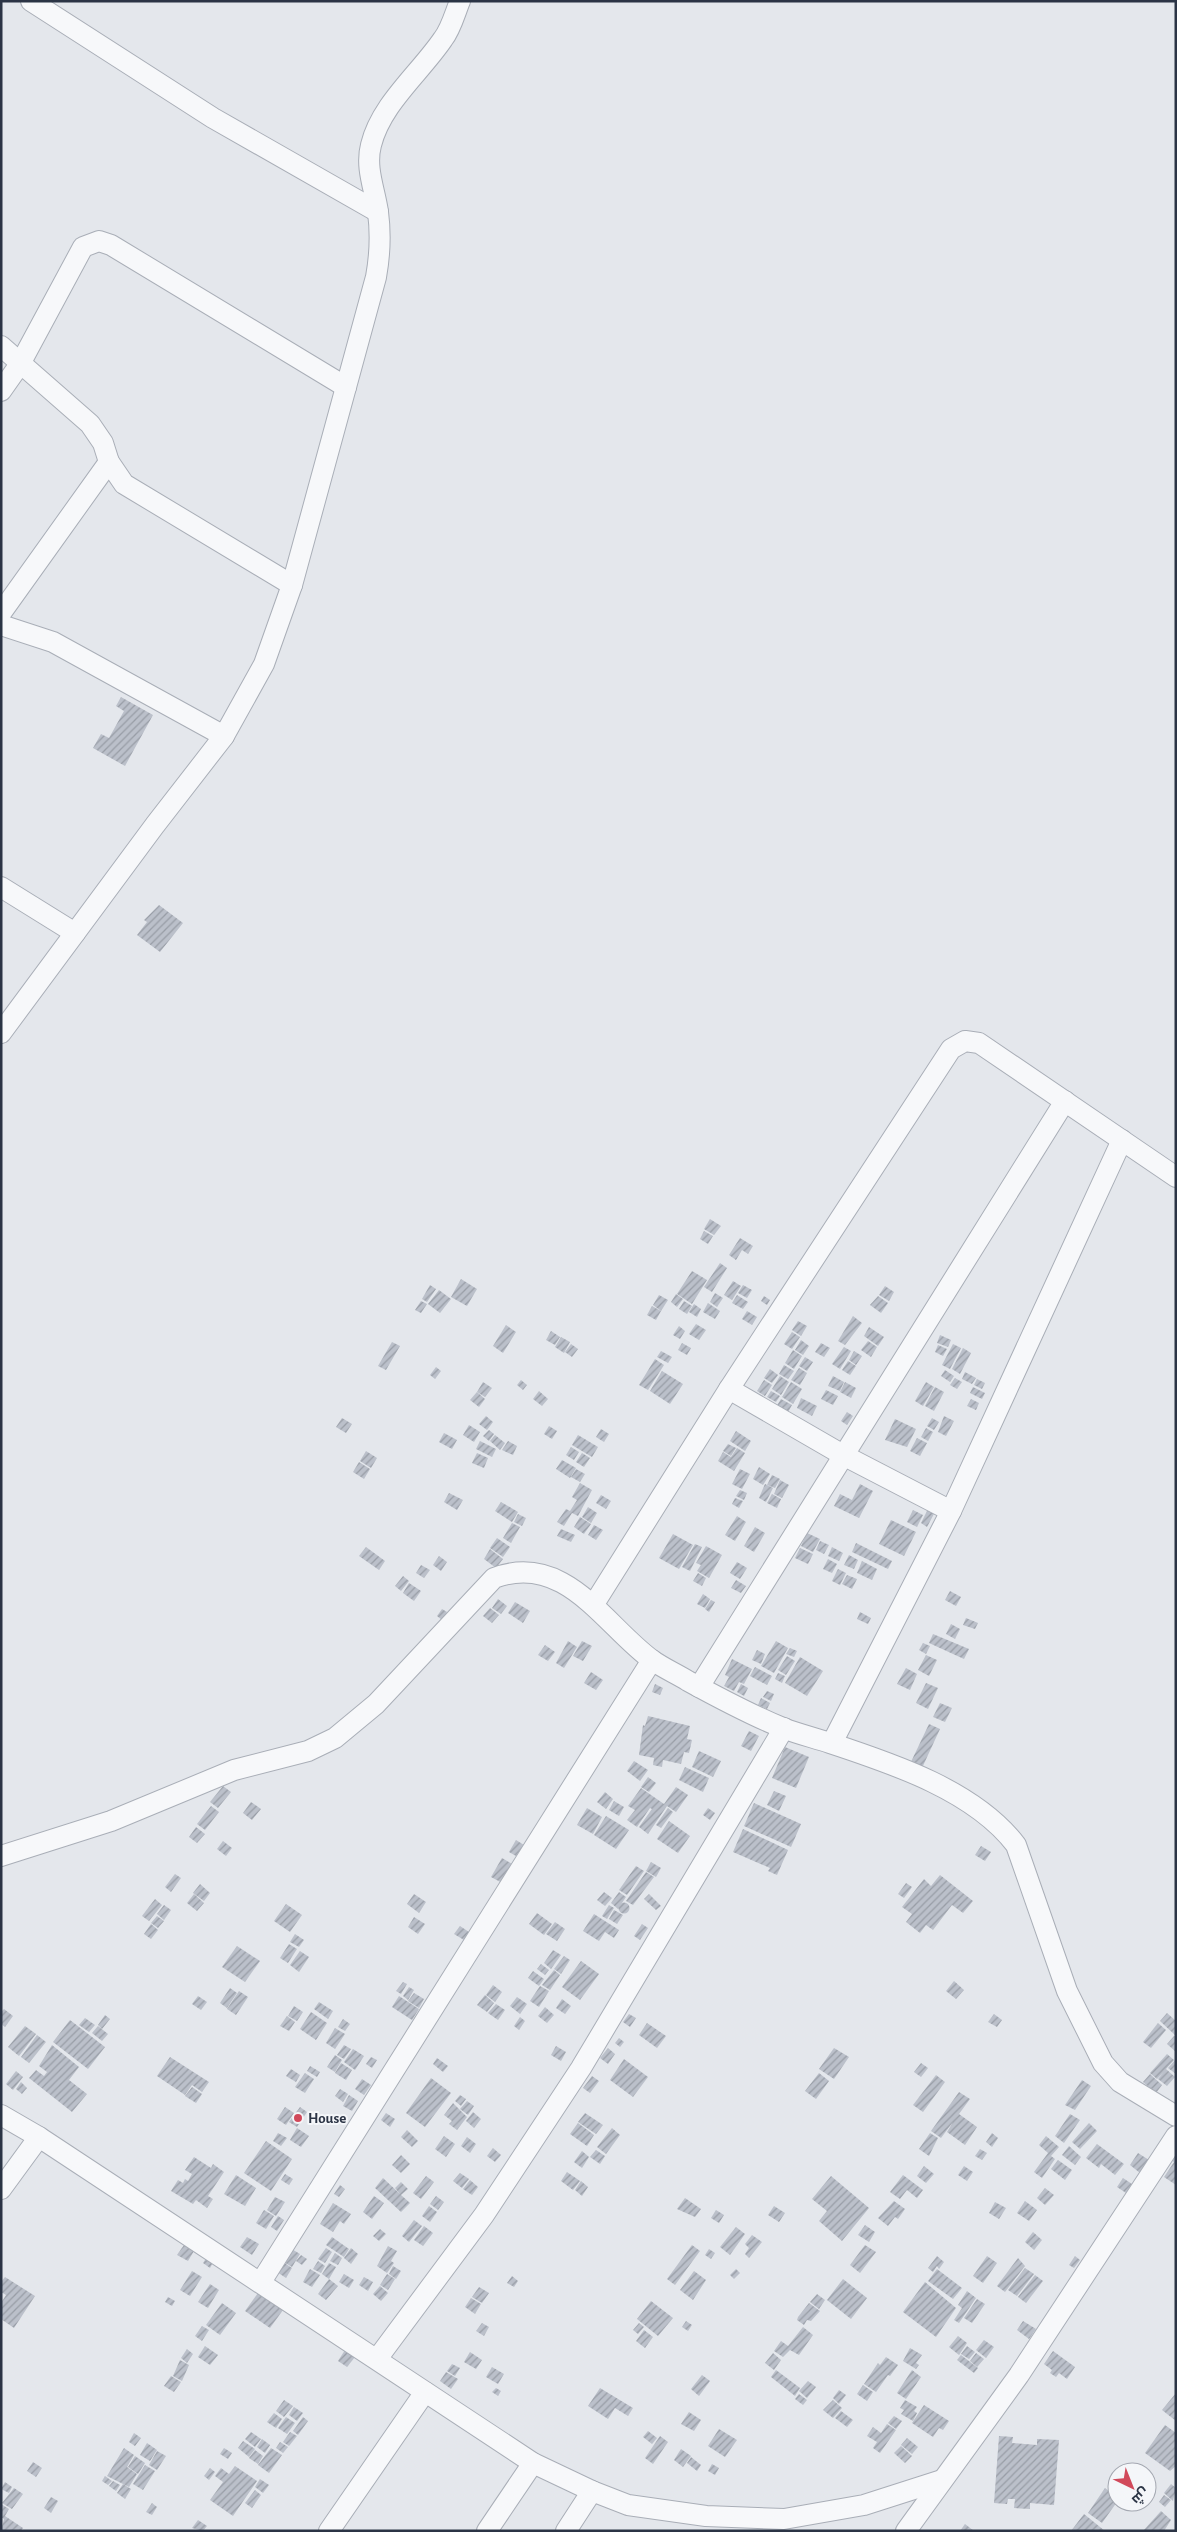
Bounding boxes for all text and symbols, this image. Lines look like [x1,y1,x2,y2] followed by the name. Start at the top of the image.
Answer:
[308,2111,346,2126] place label: House
[292,2112,304,2124] marker: House
[1107,2462,1157,2512] north arrow
[1128,2484,1153,2509] text: ش

